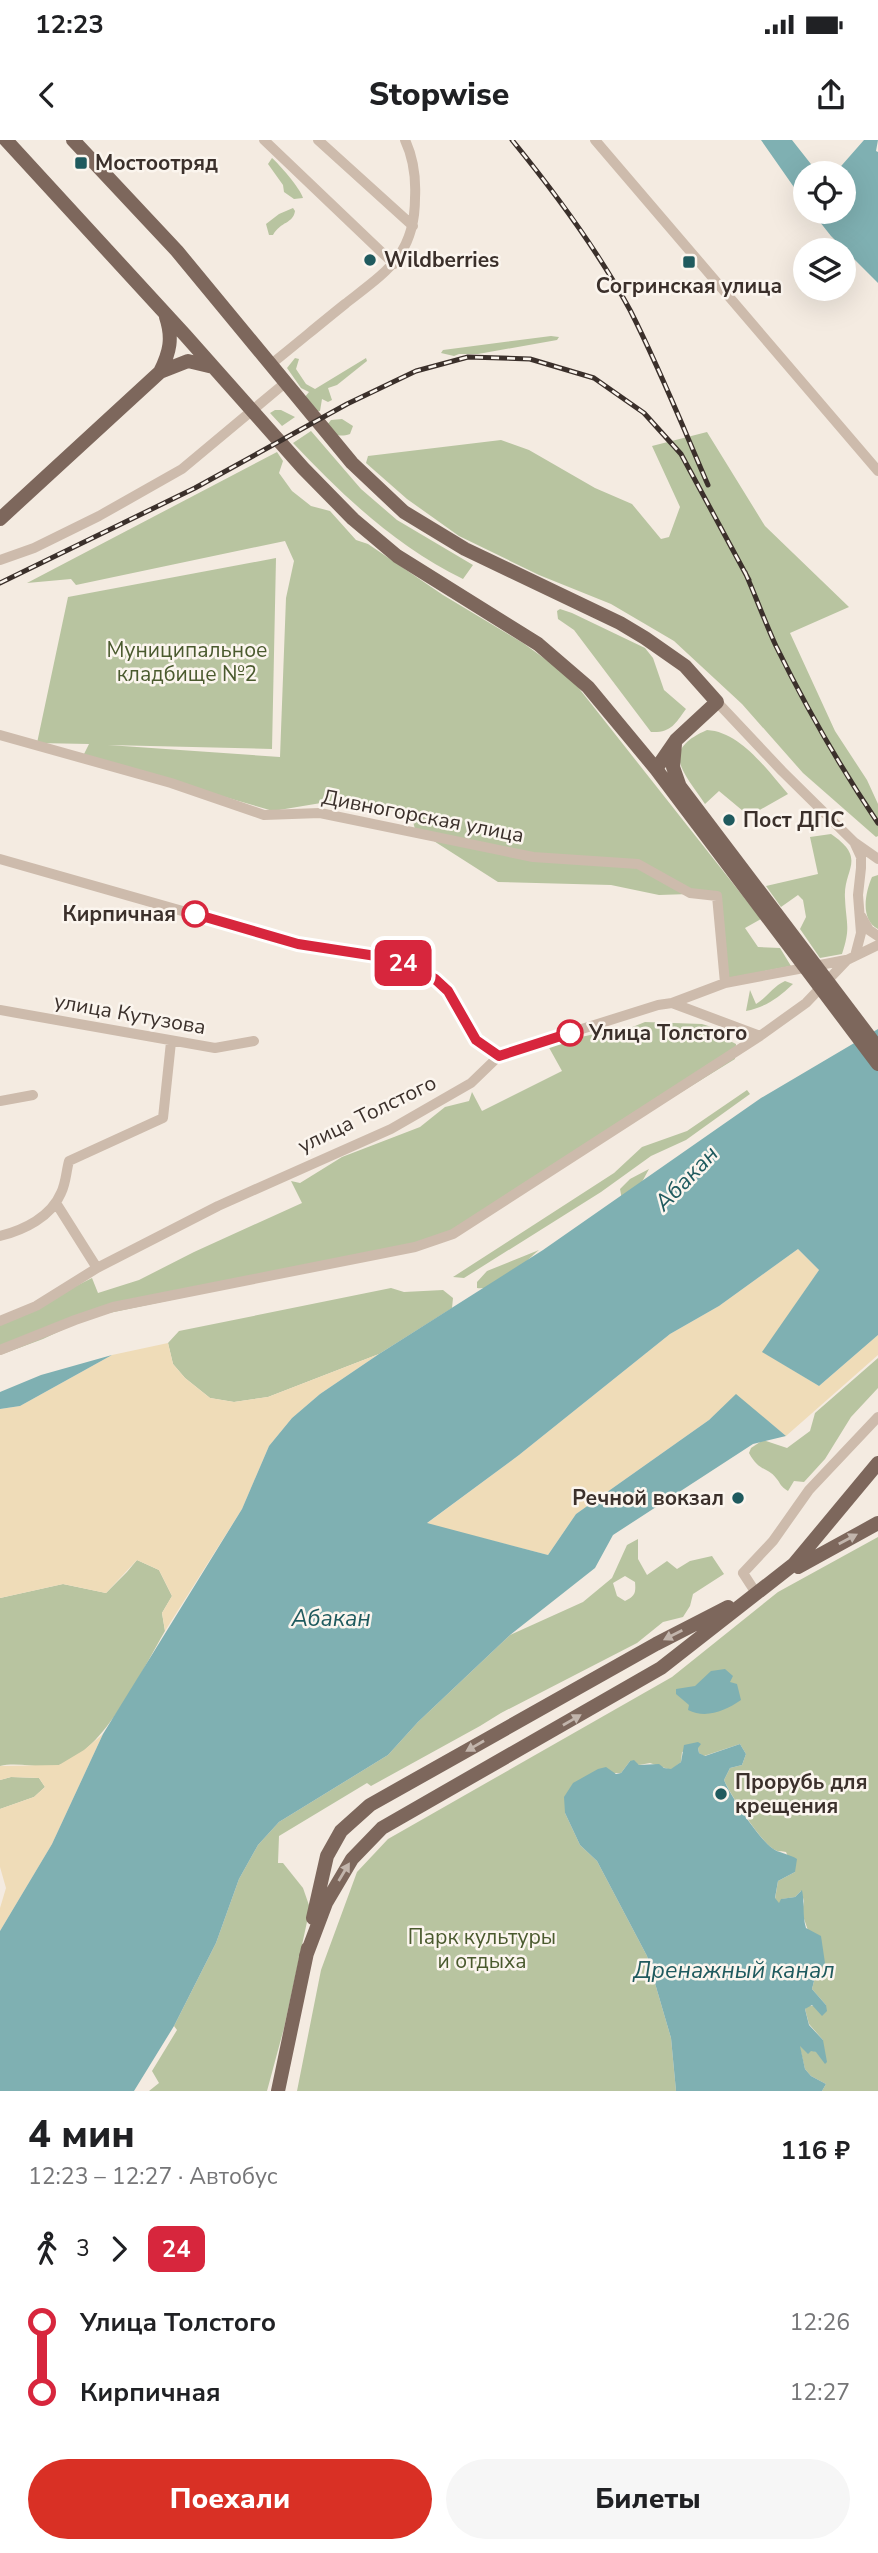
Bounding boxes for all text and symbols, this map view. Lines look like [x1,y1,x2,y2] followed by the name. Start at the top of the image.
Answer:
[35,7,104,42] text: 12:23
[369,73,509,116] text: Stopwise
[28,76,66,114] icon: back
[812,76,850,114] icon: share
[95,149,218,177] place label: Мостоотряд
[73,155,89,171] marker: Мостоотряд
[793,161,856,301] map controls
[793,161,856,224] button: locate
[793,238,856,301] button: layers
[384,246,499,274] place label: Wildberries
[362,252,378,268] marker: Wildberries
[681,254,697,270] marker: Согринская улица
[596,272,782,300] place label: Согринская улица
[107,636,267,688] park label: Муниципальное кладбище №2
[320,783,526,849] street label: Дивногорская улица
[743,806,844,834] place label: Пост ДПС
[721,812,737,828] marker: Пост ДПС
[62,900,176,928] place label: Кирпичная
[182,901,208,927] marker: Кирпичная
[372,940,434,986] line badge: 24
[389,947,417,979] text: 24
[52,987,208,1041] street label: улица Кутузова
[588,1019,747,1047] place label: Улица Толстого
[557,1020,583,1046] marker: Улица Толстого
[293,1068,441,1160] street label: улица Толстого
[647,1139,725,1219] water label: Абакан
[572,1484,724,1512] place label: Речной вокзал
[730,1490,746,1506] marker: Речной вокзал
[838,1534,858,1545] one-way arrow
[290,1603,371,1634] water label: Абакан
[663,1629,683,1640] one-way arrow
[562,1714,581,1726] one-way arrow
[465,1740,485,1752] one-way arrow
[735,1768,867,1820] place label: Прорубь для крещения
[713,1786,729,1802] marker: Прорубь для крещения
[338,1862,350,1881] one-way arrow
[408,1923,556,1975] park label: Парк культуры и отдыха
[631,1955,835,1986] water label: Дренажный канал
[28,2109,135,2160] text: 4 мин
[781,2133,850,2168] text: 116 ₽
[28,2161,278,2192] text: 12:23 – 12:27 · Автобус
[28,2230,66,2268] icon: walk
[100,2230,138,2268] icon: forward
[76,2233,90,2264] text: 3
[162,2233,191,2265] text: 24
[80,2305,276,2340] text: Улица Толстого
[790,2307,850,2338] text: 12:26
[80,2375,221,2410] text: Кирпичная
[790,2377,850,2408] text: 12:27
[28,2459,432,2539] button: Поехали
[446,2459,850,2539] button: Билеты

